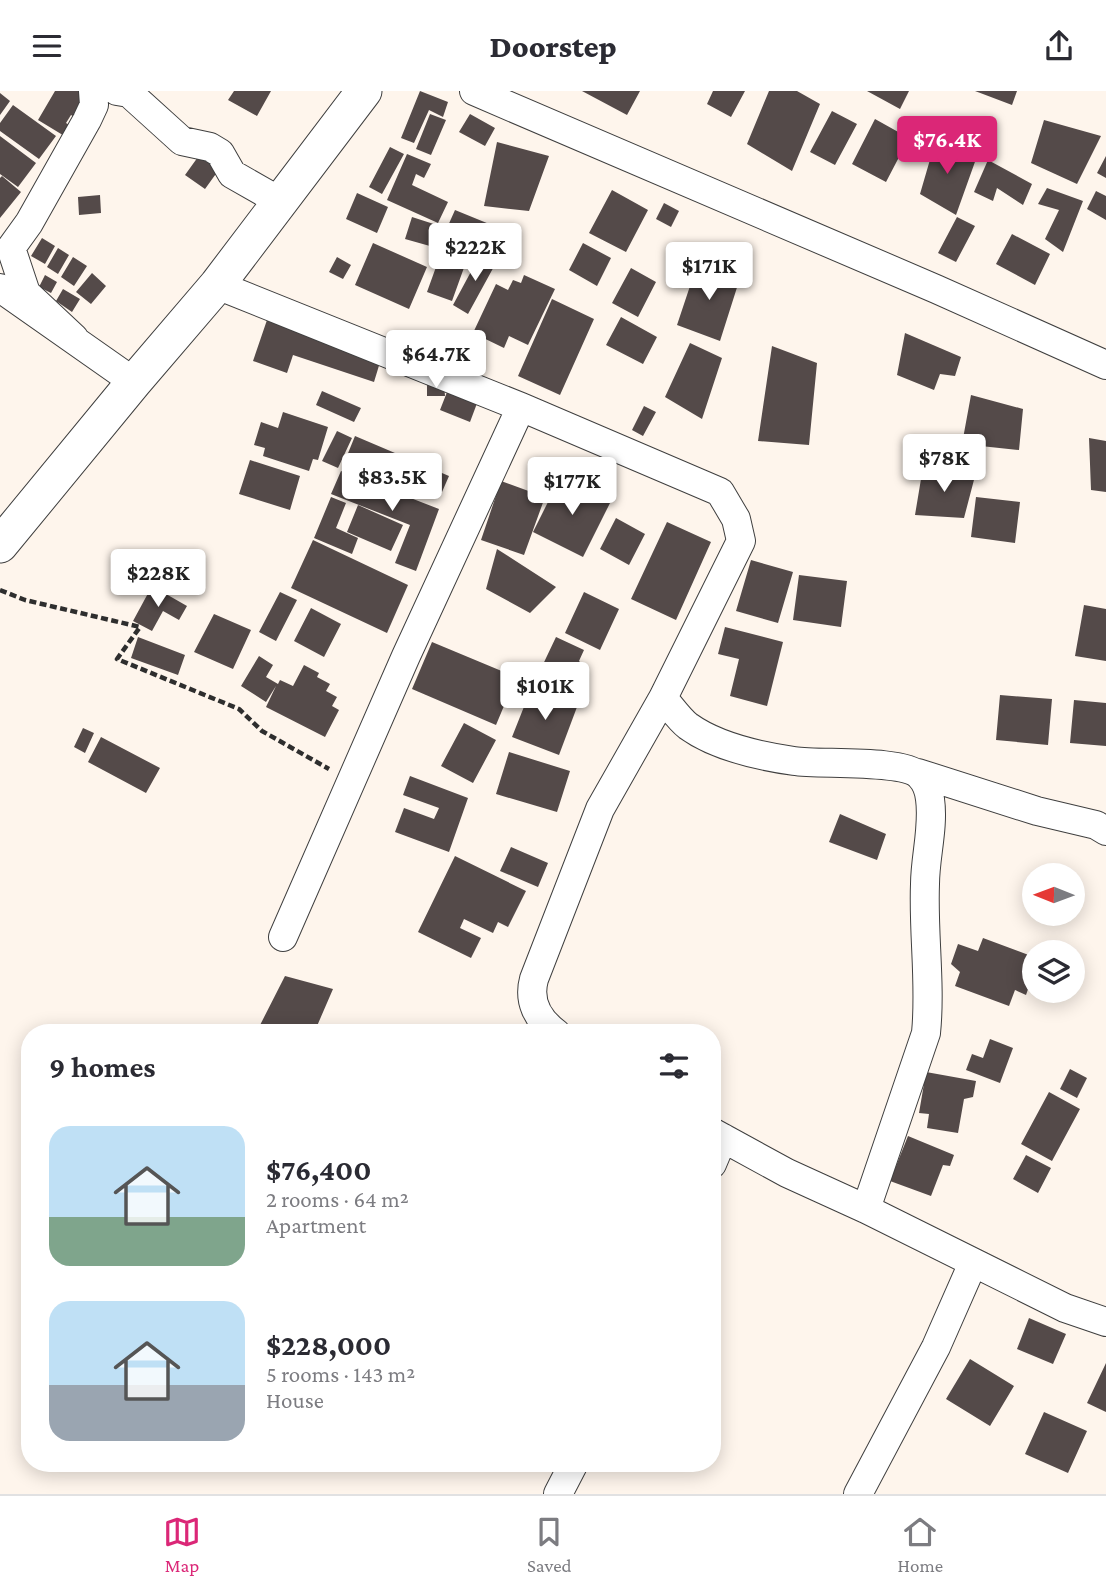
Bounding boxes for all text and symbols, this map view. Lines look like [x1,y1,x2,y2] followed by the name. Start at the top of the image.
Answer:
[28,27,66,65] icon: menu
[1040,27,1078,65] icon: share
[489,28,617,64] text: Doorstep
[890,116,1004,176] pin: $76.4K
[913,126,981,152] text: $76.4K
[426,223,524,283] pin: $222K
[445,233,505,259] text: $222K
[660,243,758,302] pin: $171K
[682,252,736,278] text: $171K
[379,331,493,390] pin: $64.7K
[402,340,470,366] text: $64.7K
[903,435,985,494] pin: $78K
[919,444,969,470] text: $78K
[335,453,449,513] pin: $83.5K
[523,457,621,517] pin: $177K
[358,463,426,489] text: $83.5K
[544,467,600,493] text: $177K
[109,549,207,609] pin: $228K
[127,559,189,585] text: $228K
[496,663,594,722] pin: $101K
[516,672,574,698] text: $101K
[1022,863,1085,926] north arrow
[1022,863,1085,1003] map controls
[1022,940,1085,1003] button: layers
[655,1047,693,1085] icon: filters
[49,1050,156,1083] text: 9 homes
[266,1153,372,1186] text: $76,400
[105,1154,189,1238] icon: home
[266,1186,409,1212] text: 2 rooms · 64 m²
[266,1212,366,1238] text: Apartment
[266,1328,391,1361] text: $228,000
[105,1329,189,1413] icon: home
[266,1361,415,1387] text: 5 rooms · 143 m²
[266,1387,324,1413] text: House
[163,1513,201,1576] tab: Map
[527,1513,572,1576] tab: Saved
[897,1513,943,1576] tab: Home

